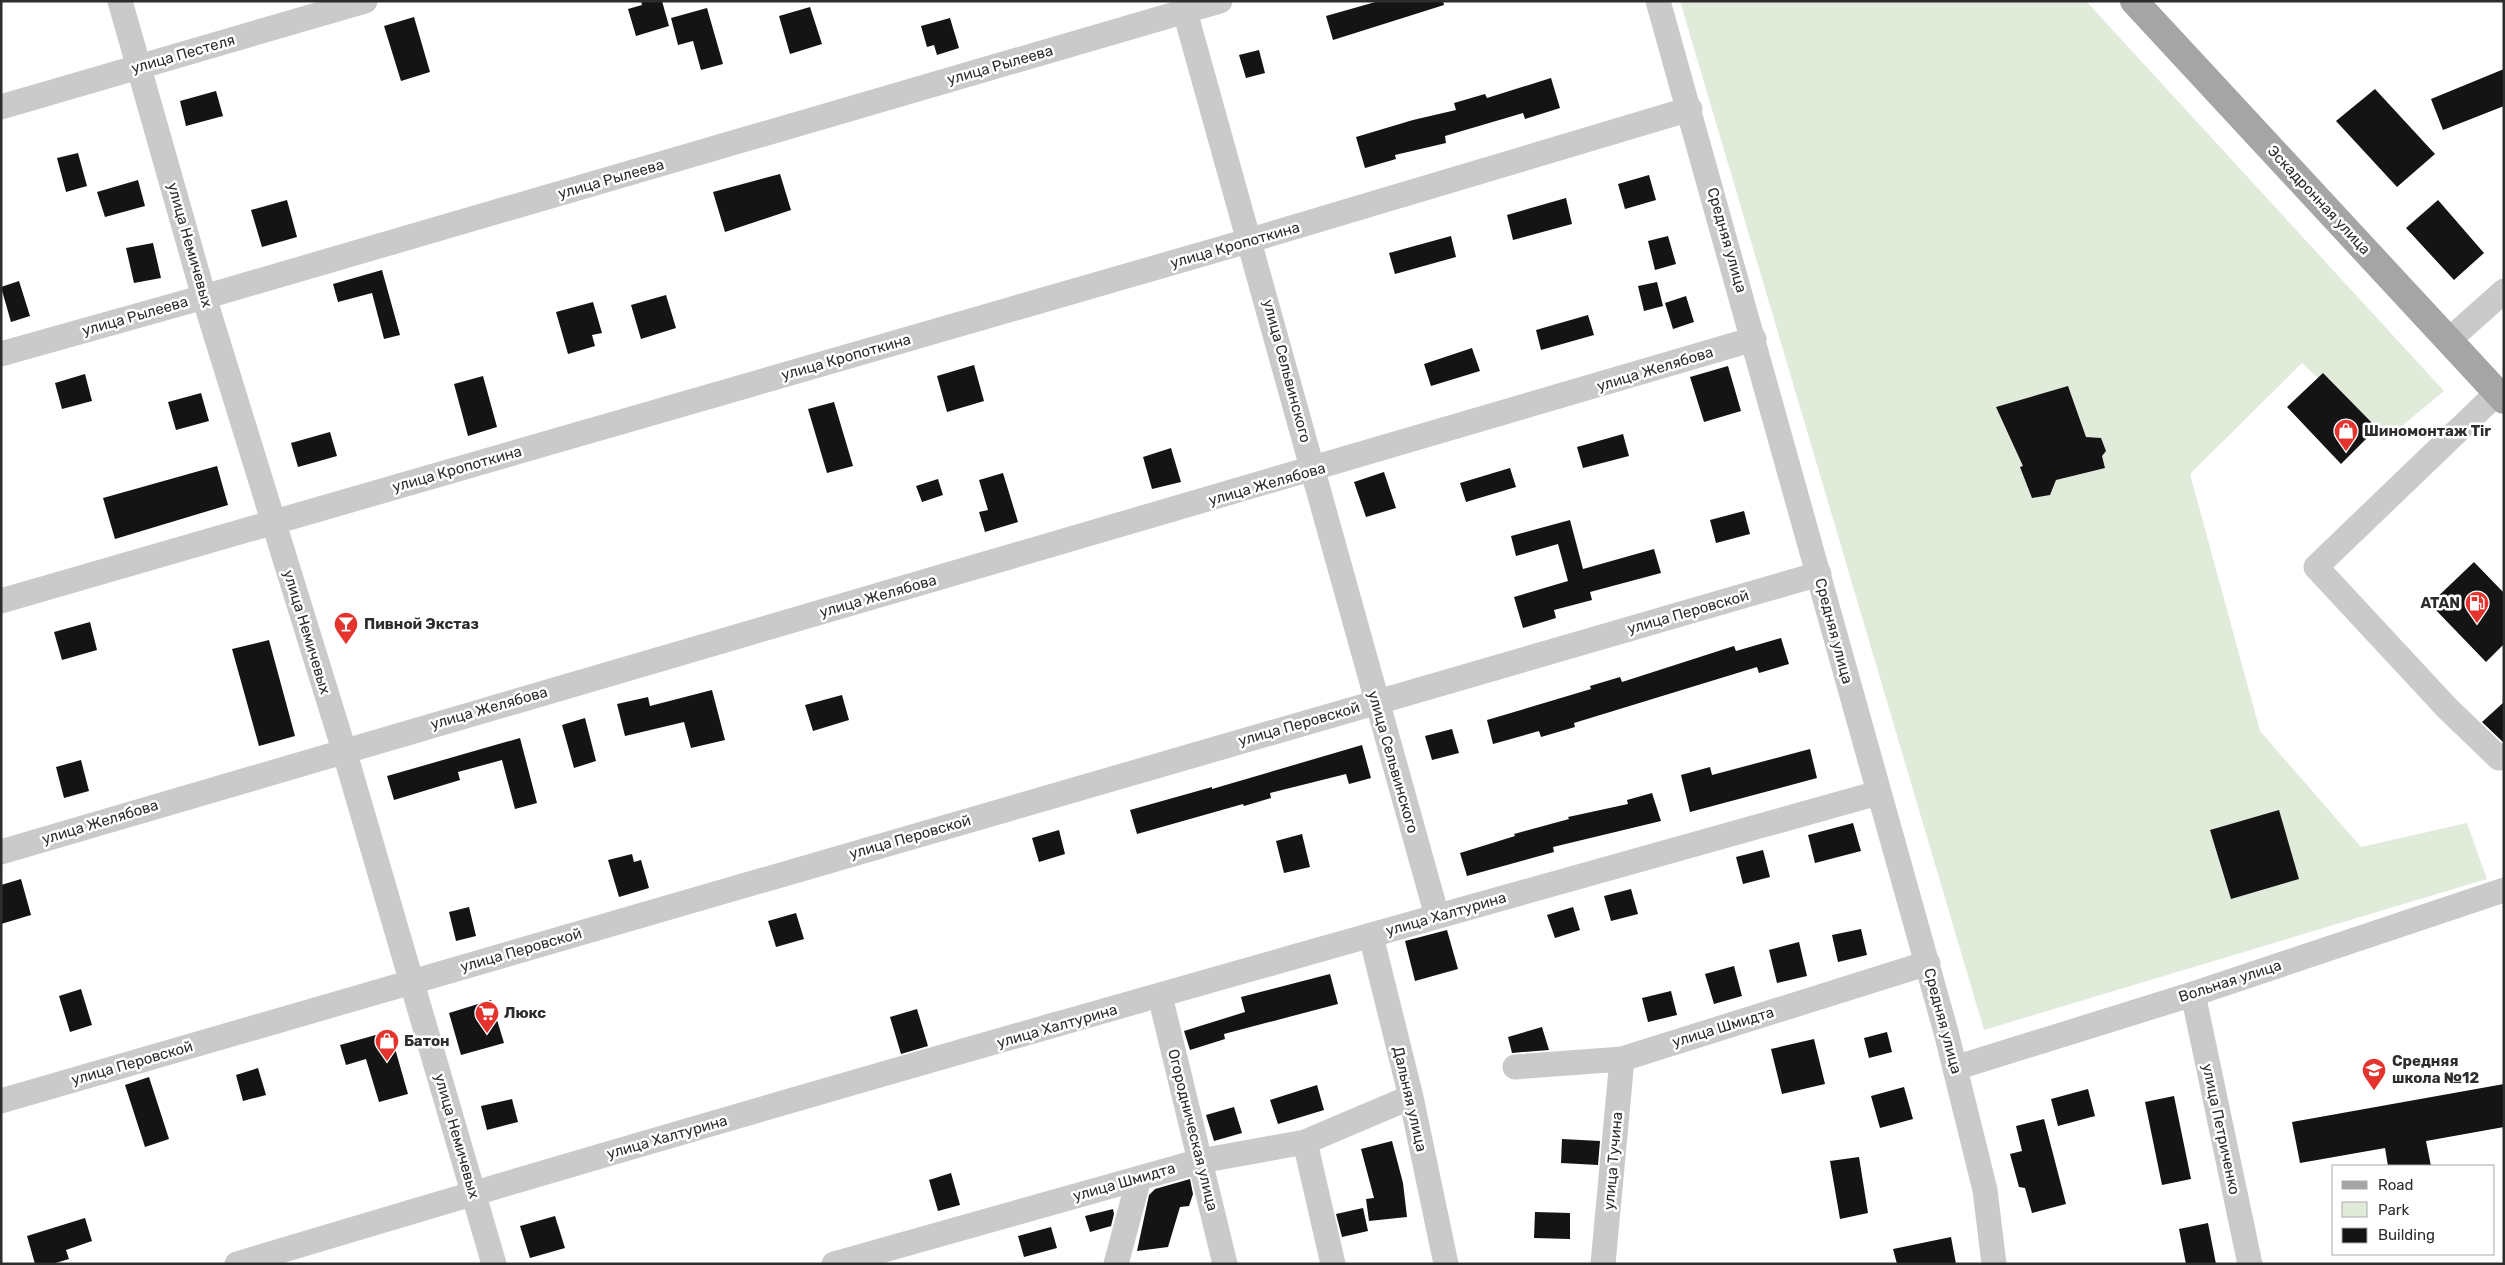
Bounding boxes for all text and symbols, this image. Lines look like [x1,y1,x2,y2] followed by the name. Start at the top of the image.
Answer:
[129,31,237,77] street label: улица Пестеля
[945,41,1055,89] street label: улица Рылеева
[2264,142,2374,258] street label: Эскадронная улица
[556,155,666,203] street label: улица Рылеева
[164,180,216,310] street label: улица Немичевых
[1703,185,1751,295] street label: Средняя улица
[1168,218,1302,272] street label: улица Кропоткина
[80,292,190,340] street label: улица Рылеева
[1259,297,1315,445] street label: улица Сельвинского
[779,330,913,384] street label: улица Кропоткина
[1595,343,1715,395] street label: улица Желябова
[2333,418,2359,452] shop icon: Шиномонтаж Tir
[2364,422,2491,440] place label: Шиномонтаж Tir
[390,442,524,496] street label: улица Кропоткина
[1206,459,1328,509] street label: улица Желябова
[280,568,334,696] street label: улица Немичевых
[817,571,939,621] street label: улица Желябова
[1811,576,1857,686] street label: Средняя улица
[1625,586,1751,638] street label: улица Перовской
[2464,590,2490,624] fuel station icon: ATAN
[2420,594,2460,612] place label: ATAN
[333,611,359,645] bar icon: Пивной Экстаз
[364,615,479,633] place label: Пивной Экстаз
[428,683,550,733] street label: улица Желябова
[1364,689,1422,835] street label: улица Сельвинского
[1236,698,1362,750] street label: улица Перовской
[40,796,160,848] street label: улица Желябова
[847,811,973,863] street label: улица Перовской
[1384,888,1508,940] street label: улица Халтурина
[458,924,584,976] street label: улица Перовской
[2176,956,2284,1006] street label: Вольная улица
[1920,966,1966,1076] street label: Средняя улица
[474,1000,500,1034] supermarket icon: Люкс
[995,1000,1119,1052] street label: улица Халтурина
[1670,1003,1776,1051] street label: улица Шмидта
[504,1004,546,1022] place label: Люкс
[374,1028,400,1062] shop icon: Батон
[404,1032,450,1050] place label: Батон
[69,1037,195,1089] street label: улица Перовской
[1389,1045,1431,1153] street label: Дальняя улица
[1164,1047,1222,1213] street label: Огородническая улица
[2392,1052,2479,1087] place label: Средняя школа №12
[2361,1057,2387,1091] school or university icon: Средняя школа №12
[2198,1062,2244,1196] street label: улица Петриченко
[431,1071,483,1201] street label: улица Немичевых
[605,1111,729,1163] street label: улица Халтурина
[1600,1111,1626,1211] street label: улица Тучина
[1071,1159,1177,1205] street label: улица Шмидта
[2332,1165,2495,1255] legend
[2378,1176,2414,1194] text: Road
[2378,1201,2409,1219] text: Park
[2378,1226,2435,1244] text: Building

